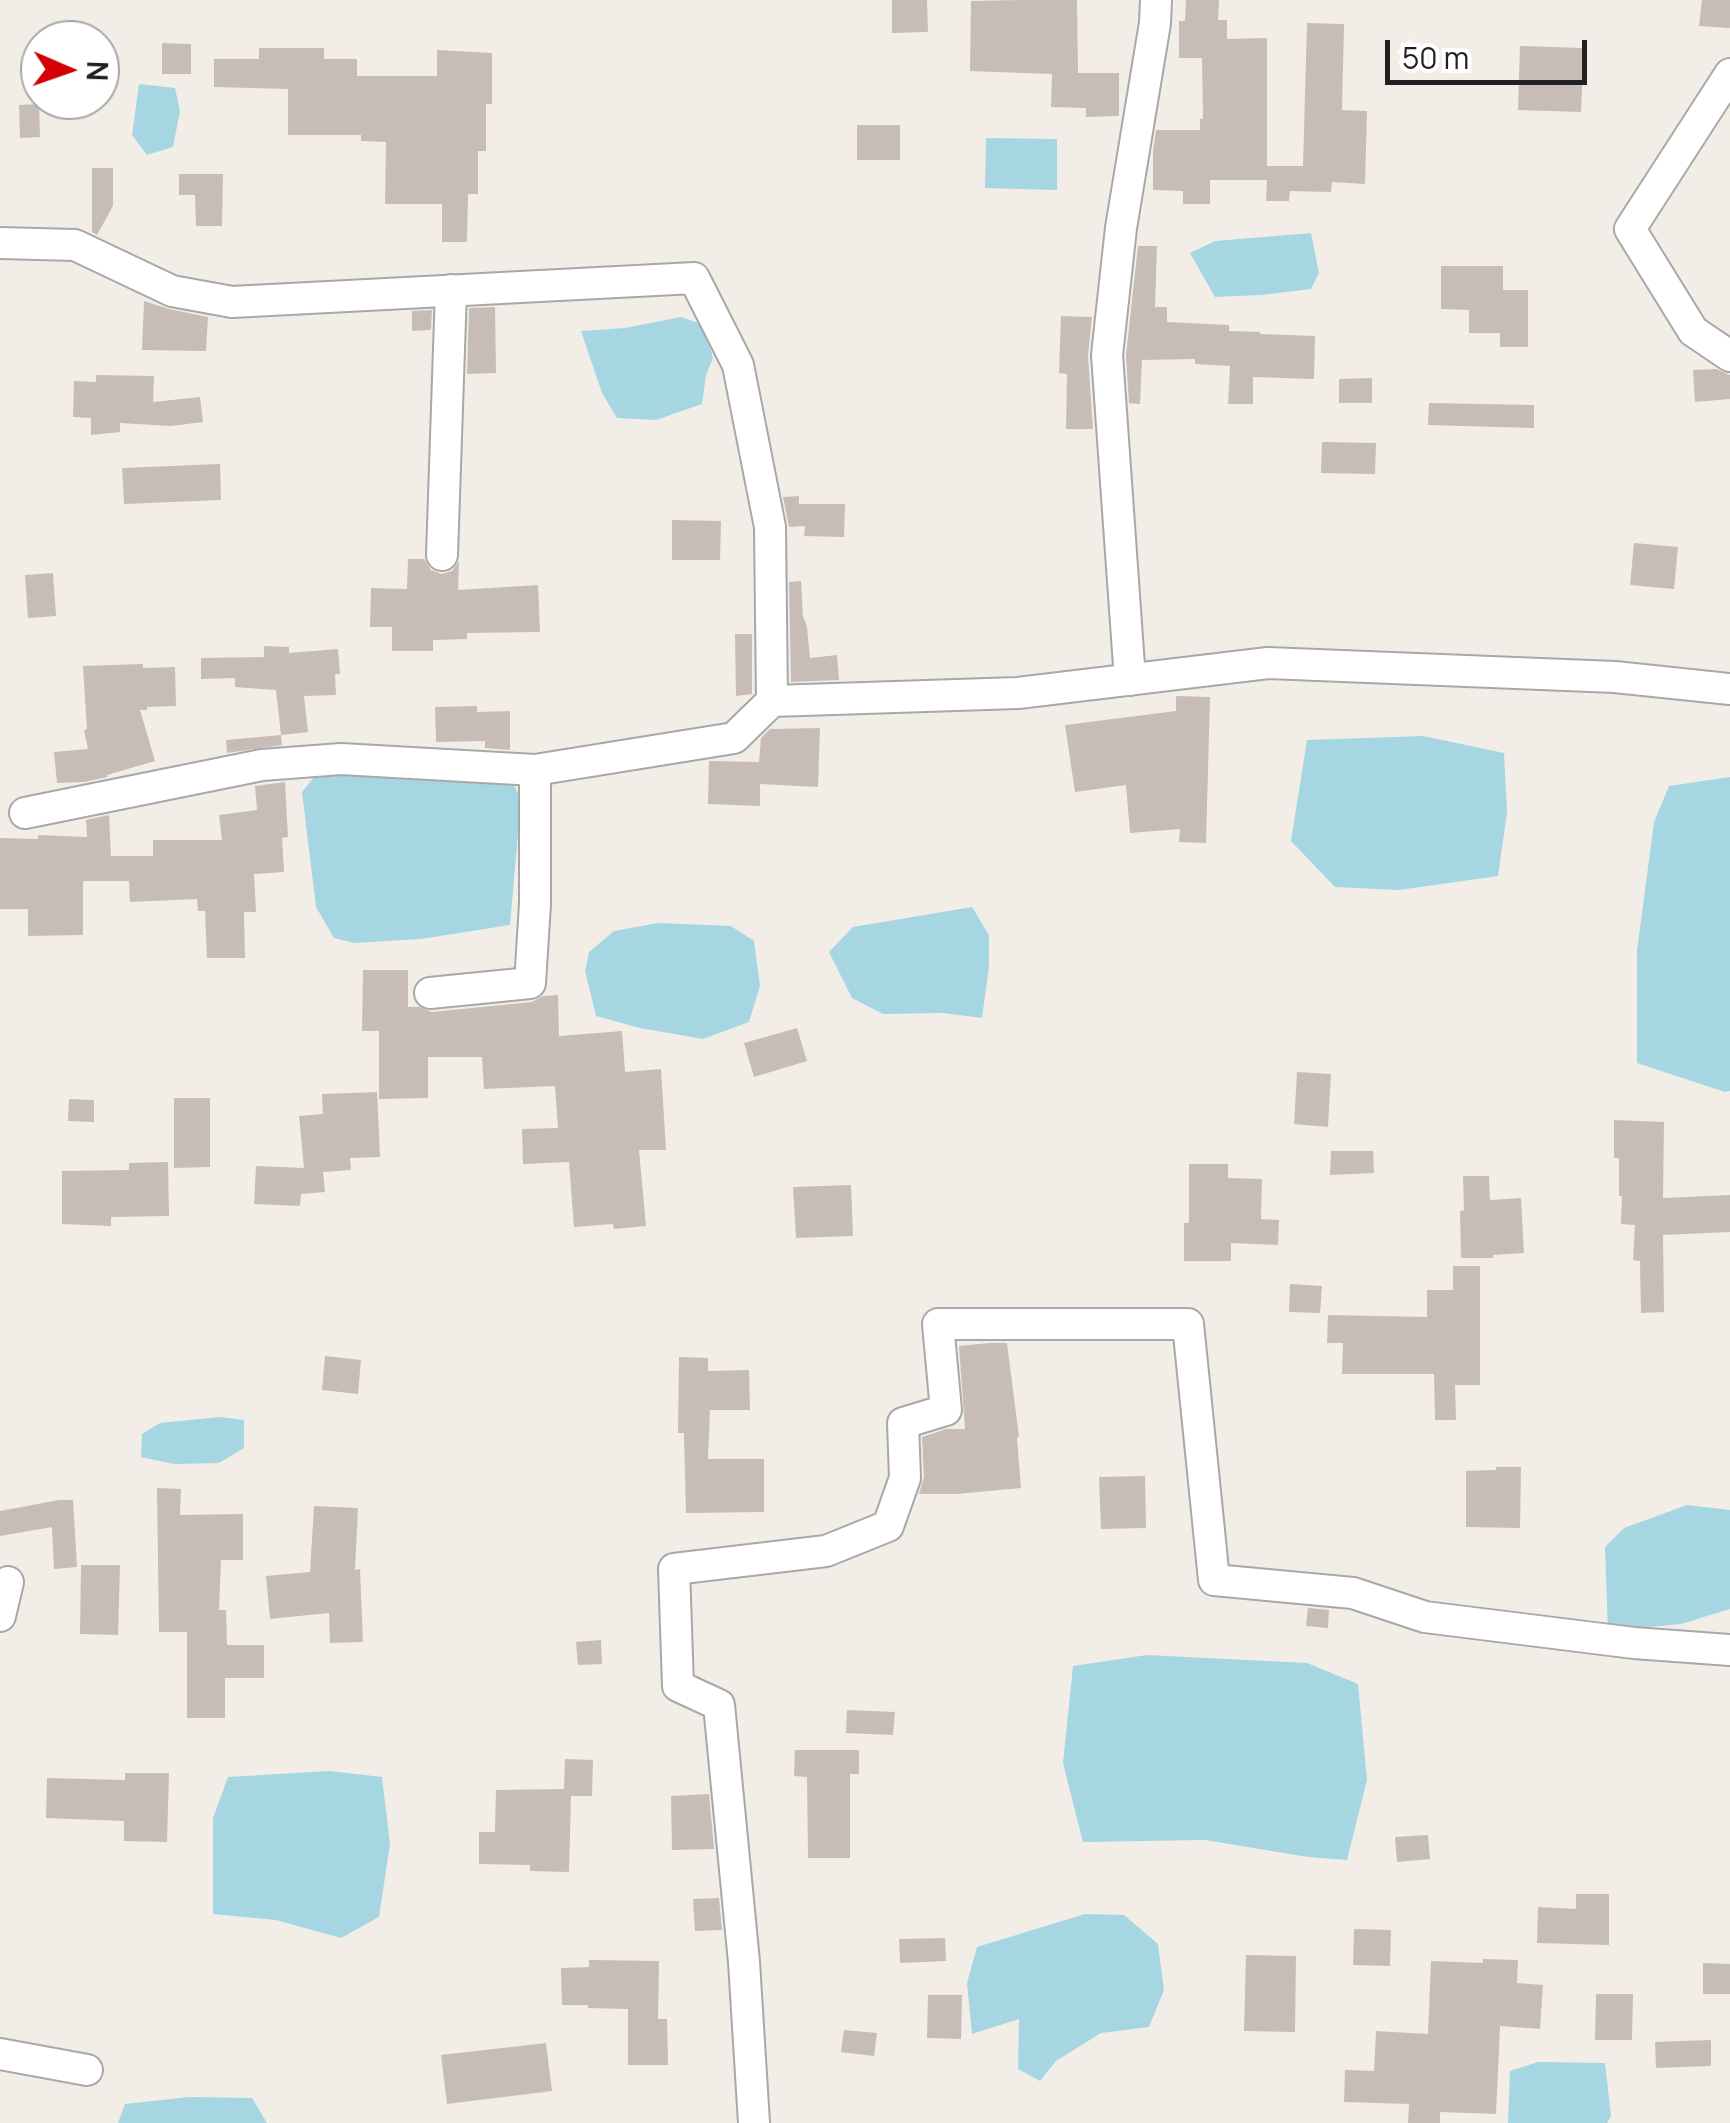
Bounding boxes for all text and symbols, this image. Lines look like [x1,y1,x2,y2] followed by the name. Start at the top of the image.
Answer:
[20,20,120,120] north arrow
[1390,20,1592,82] scale bar
[1402,37,1469,78] text: 50 m
[79,60,117,82] text: N

